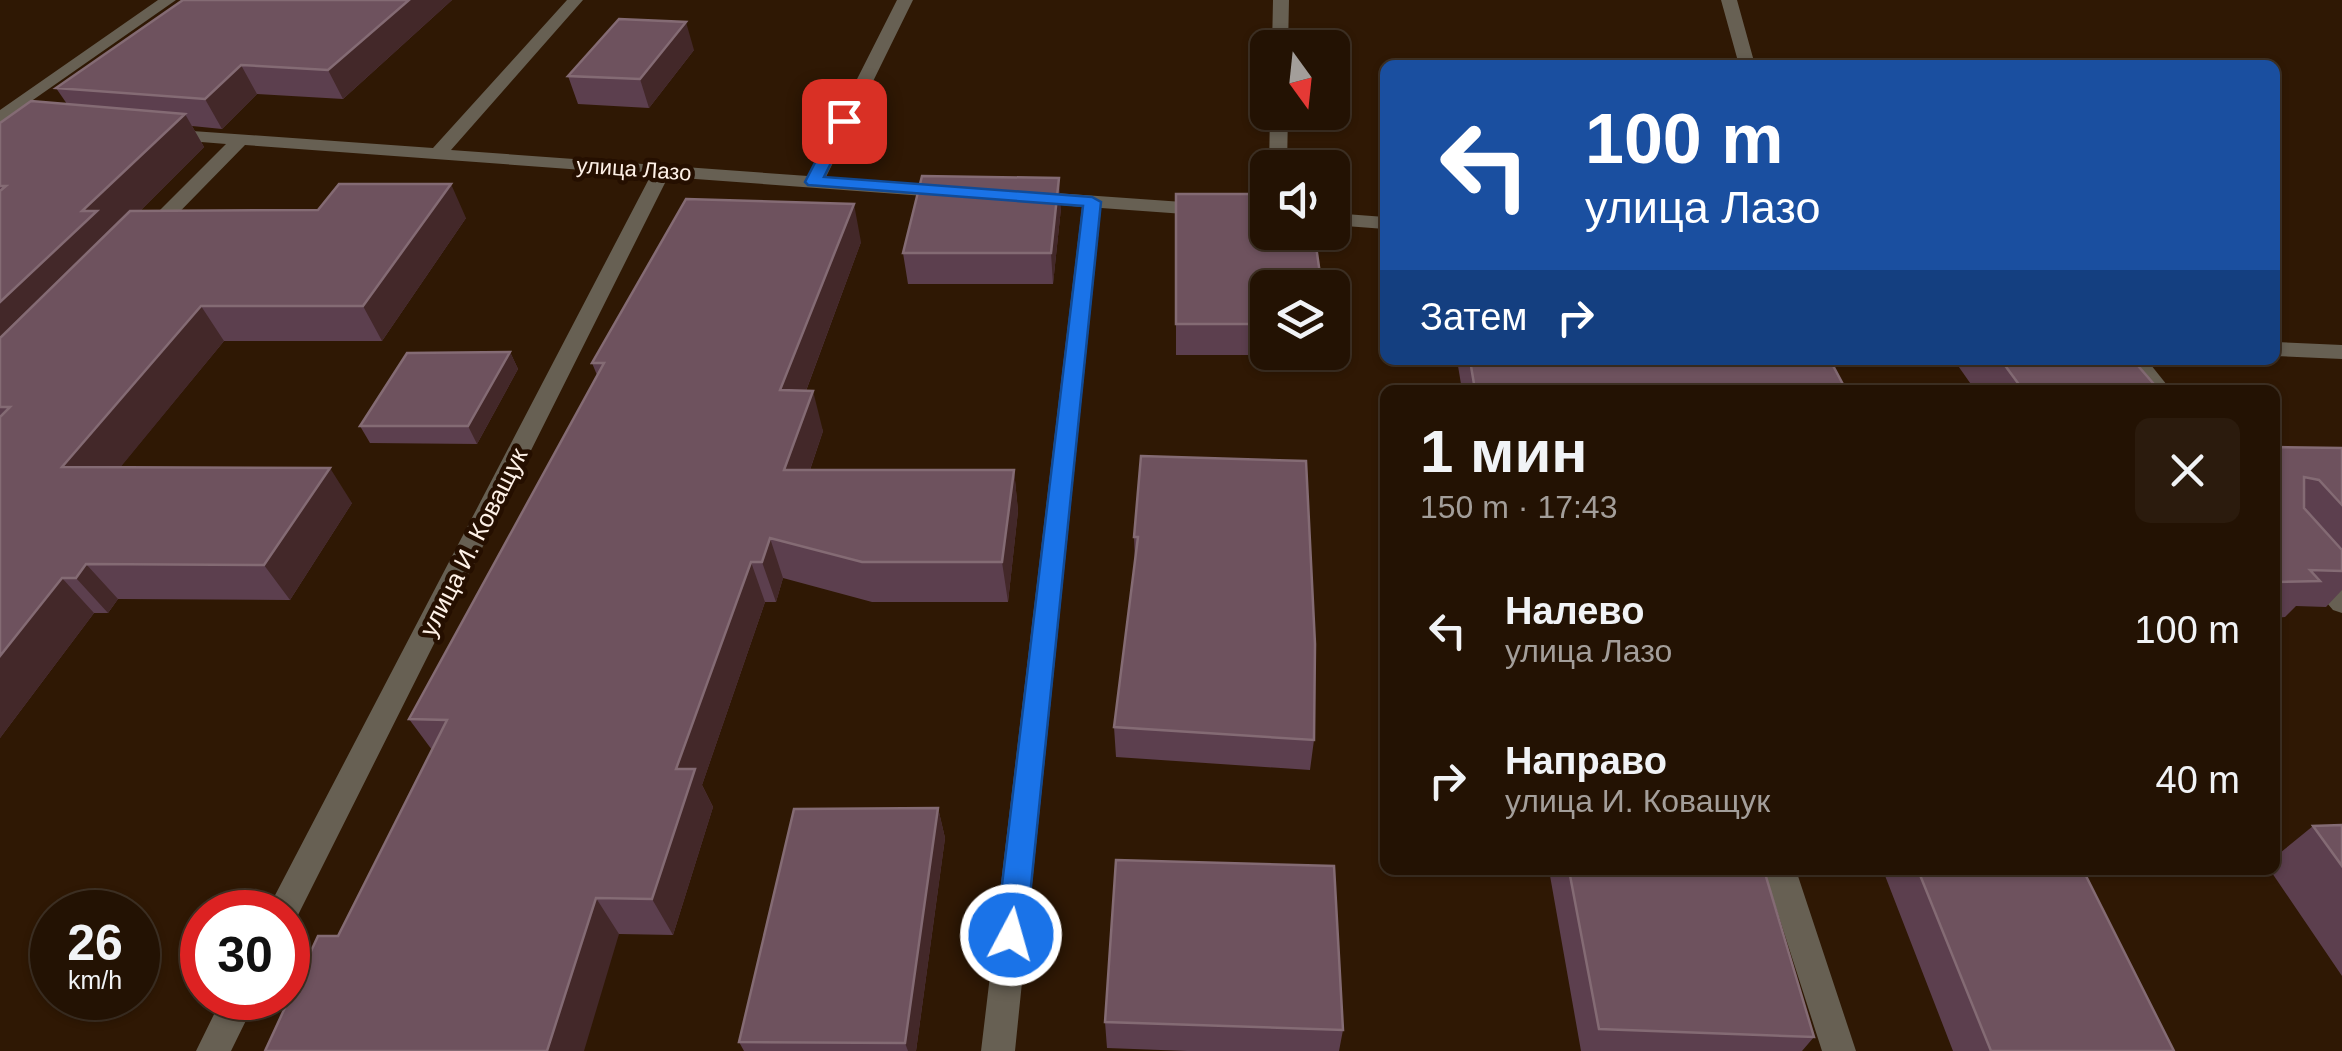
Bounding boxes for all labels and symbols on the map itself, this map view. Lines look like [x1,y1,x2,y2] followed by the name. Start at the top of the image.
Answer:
[1250,30,1350,130] north arrow
[802,79,887,164] pin
[576,153,692,185] street label: улица Лазо
[413,442,533,641] street label: улица И. Коващук
[959,883,1063,987] position arrow
[180,890,310,1020] speed limit sign: 30

